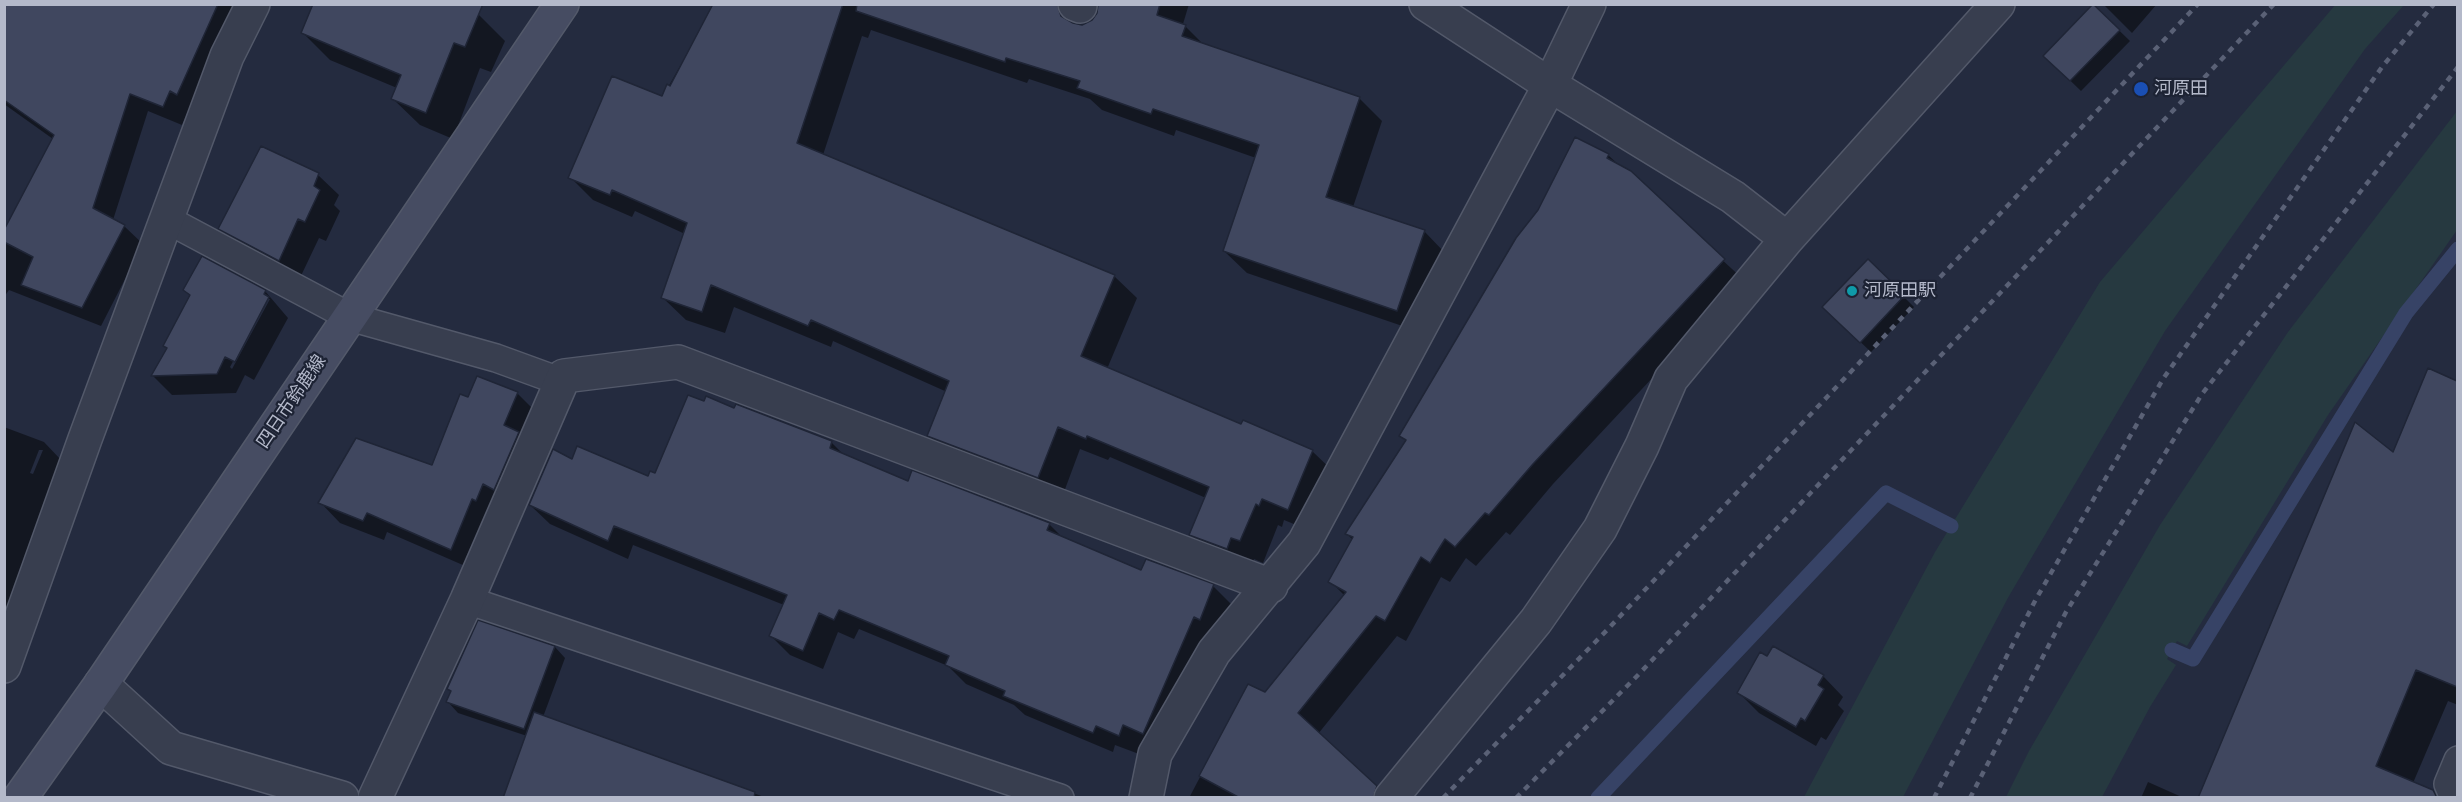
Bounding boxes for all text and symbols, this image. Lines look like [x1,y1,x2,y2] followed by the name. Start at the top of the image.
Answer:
[2154,78,2208,100] place label: 河原田
[2132,80,2150,98] marker: 河原田
[1864,280,1936,302] place label: 河原田駅
[1845,284,1859,298] marker: 河原田駅
[253,351,331,453] street label: 四日市鈴鹿線

